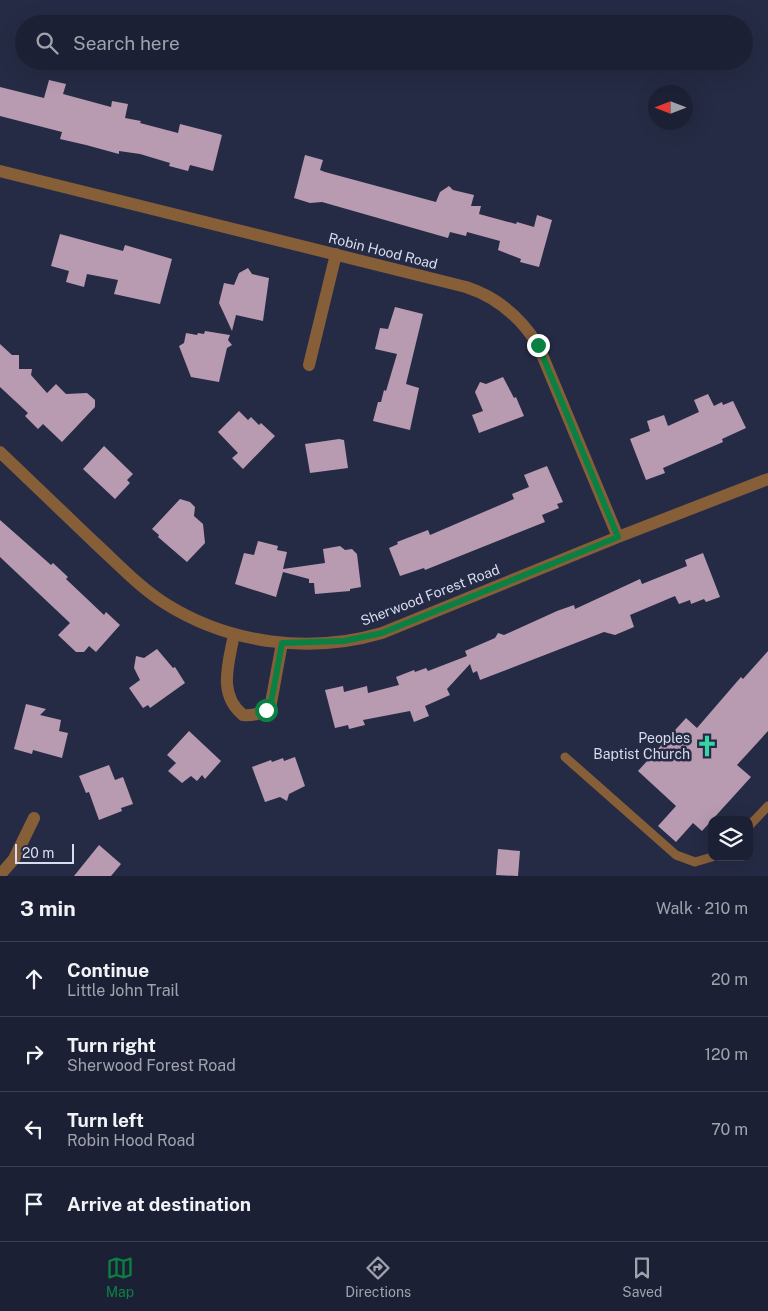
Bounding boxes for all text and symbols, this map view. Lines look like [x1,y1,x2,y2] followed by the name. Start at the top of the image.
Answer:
[15,15,753,70] search box
[33,29,61,57] icon: search
[73,32,180,54] text: Search here
[648,85,693,130] north arrow
[327,230,439,272] street label: Robin Hood Road
[527,334,550,357] route end
[358,561,502,629] street label: Sherwood Forest Road
[255,699,278,722] route start
[593,730,690,762] place label: Peoples Baptist Church
[694,733,720,759] church icon: Peoples Baptist Church
[708,816,753,861] map controls
[708,816,753,861] button: layers
[15,841,74,864] scale bar
[22,845,54,861] text: 20 m
[20,896,76,921] text: 3 min
[656,899,748,918] text: Walk · 210 m
[67,959,149,981] text: Continue
[20,965,48,993] icon: ahead
[711,970,748,989] text: 20 m
[67,981,179,1000] text: Little John Trail
[67,1034,156,1056] text: Turn right
[20,1040,48,1068] icon: right
[704,1045,748,1064] text: 120 m
[67,1056,236,1075] text: Sherwood Forest Road
[67,1109,144,1131] text: Turn left
[20,1115,48,1143] icon: left
[711,1120,748,1139] text: 70 m
[67,1131,195,1150] text: Robin Hood Road
[20,1190,48,1218] icon: arrive
[67,1193,251,1215] text: Arrive at destination
[106,1254,134,1300] tab: Map
[345,1254,411,1300] tab: Directions
[622,1254,662,1300] tab: Saved

